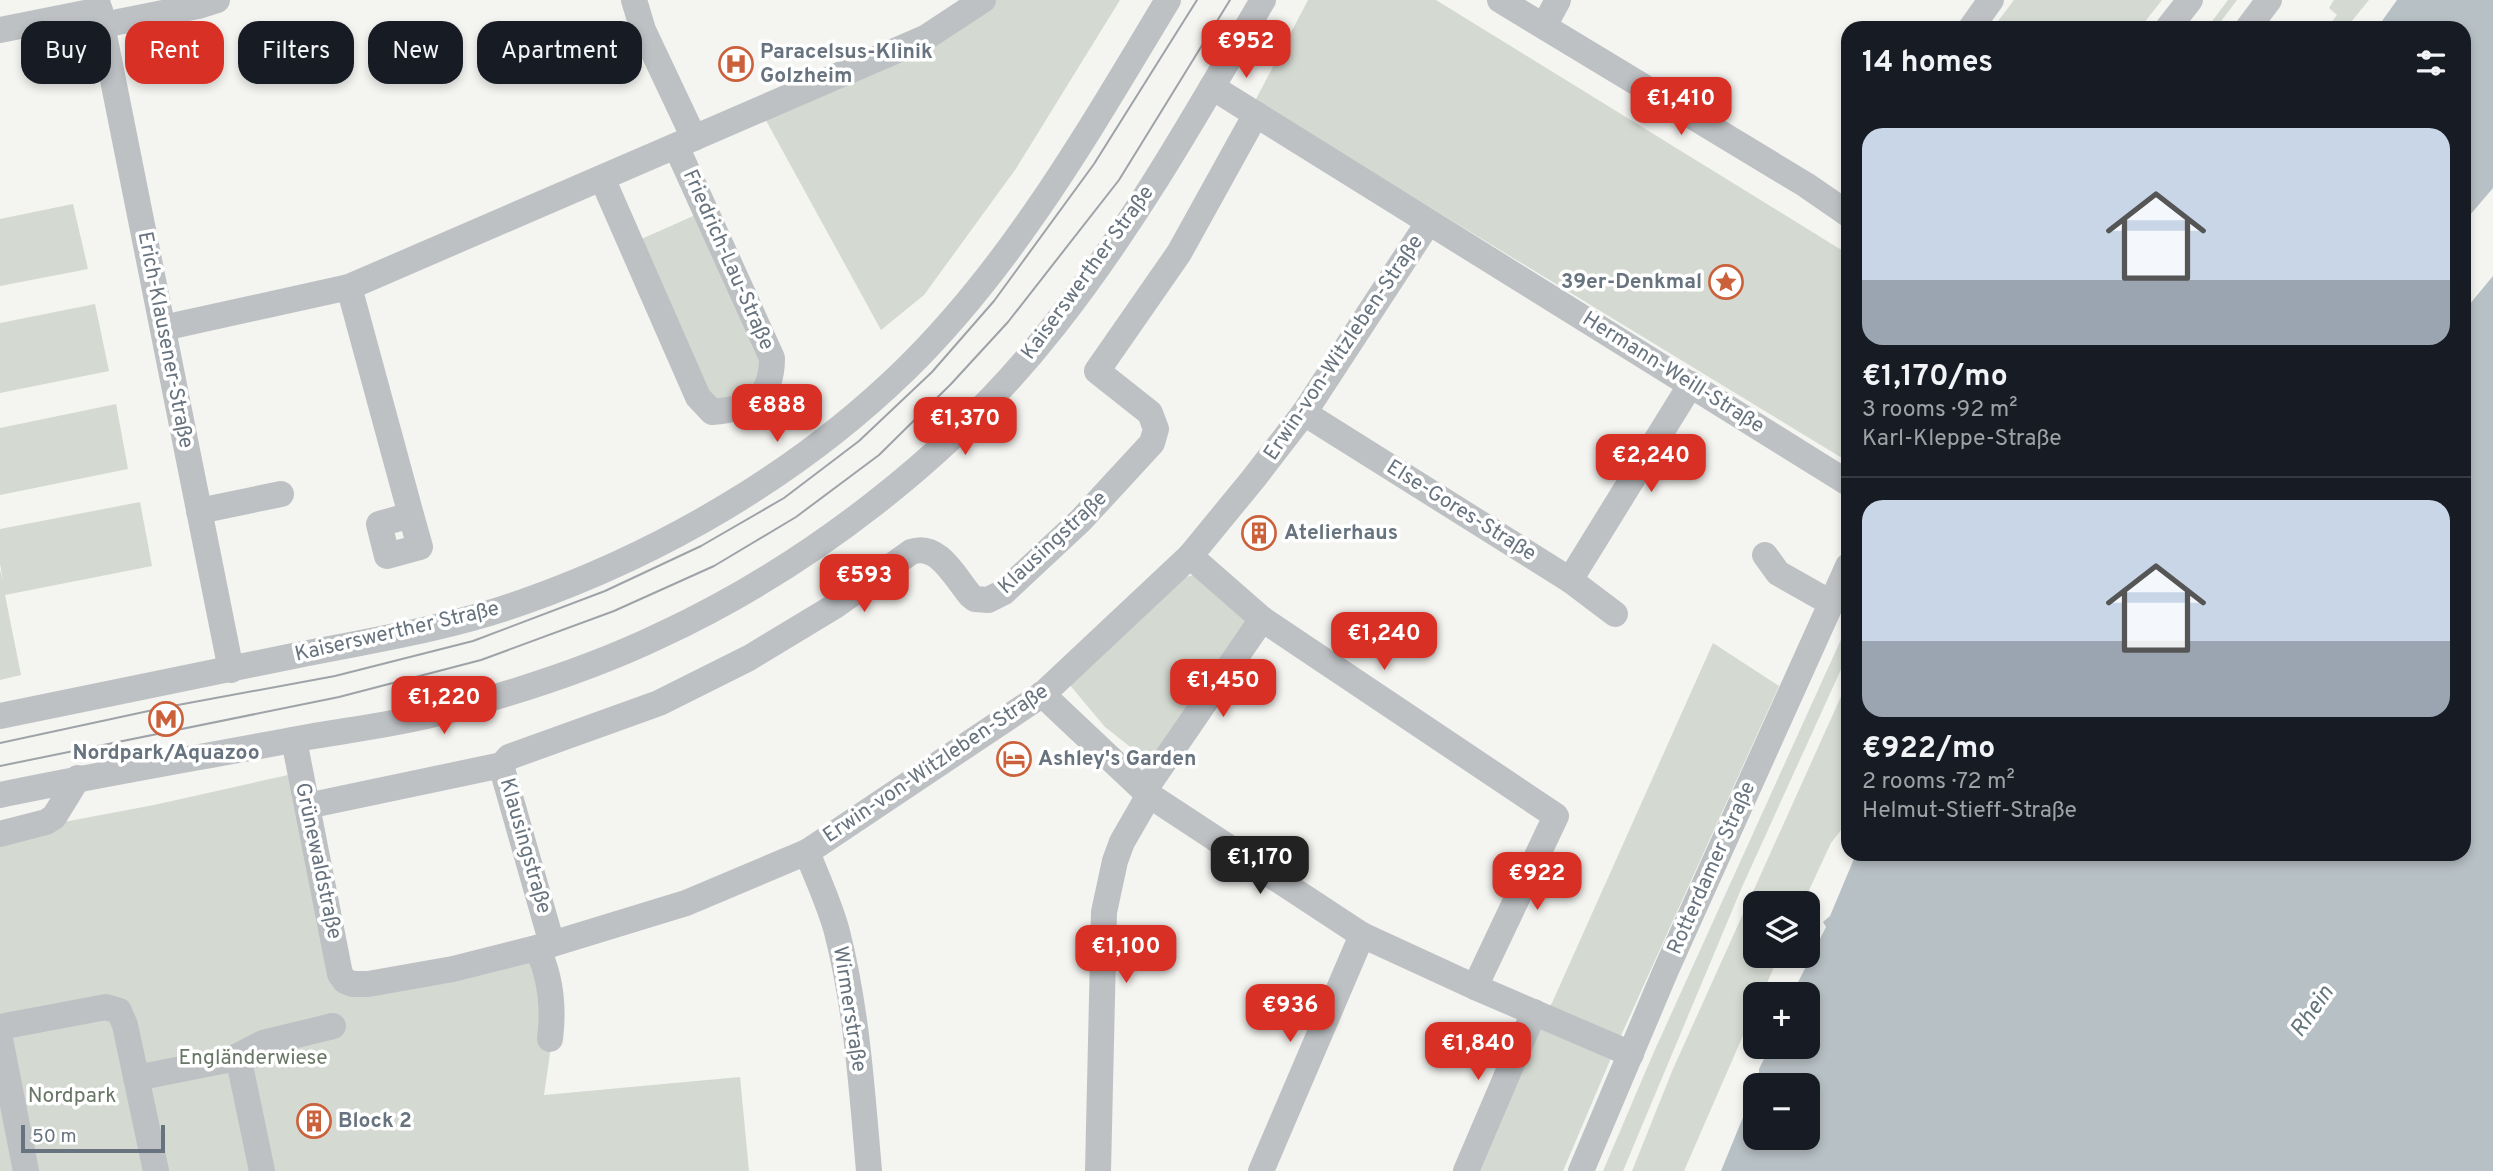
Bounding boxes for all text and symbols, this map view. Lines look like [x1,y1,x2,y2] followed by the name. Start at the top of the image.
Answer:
[1205,20,1287,80] pin: €952
[21,21,111,84] chip: Buy
[125,21,224,84] chip: Rent
[238,21,354,84] chip: Filters
[368,21,463,84] chip: New
[477,21,642,84] chip: Apartment
[1218,28,1274,57] text: €952
[760,39,933,90] place label: Paracelsus-Klinik Golzheim
[2412,44,2450,82] icon: filters
[717,45,755,83] hospital icon: Paracelsus-Klinik Golzheim
[1862,45,1993,82] text: 14 homes
[1624,78,1738,137] pin: €1,410
[1647,85,1715,114] text: €1,410
[676,166,780,354] street label: Friedrich-Lau-Straße
[2093,173,2219,299] icon: home
[1016,181,1160,365] street label: Kaiserswerther Straße
[131,229,199,451] street label: Erich-Klausener-Straße
[1258,230,1430,466] street label: Erwin-von-Witzleben-Straße
[1707,263,1745,301] place icon: 39er-Denkmal
[1561,269,1702,296] place label: 39er-Denkmal
[1577,306,1769,440] street label: Hermann-Weill-Straße
[1862,359,2008,396] text: €1,170/mo
[736,384,818,444] pin: €888
[748,392,806,421] text: €888
[1862,396,2018,425] text: 3 rooms · 92 m²
[908,398,1022,457] pin: €1,370
[930,405,1000,434] text: €1,370
[1862,425,2062,454] text: Karl-Kleppe-Straße
[1594,434,1708,494] pin: €2,240
[1612,442,1690,471] text: €2,240
[1381,454,1541,568] street label: Else-Gores-Straße
[993,485,1113,601] street label: Klausingstraße
[1240,514,1278,552] building icon: Atelierhaus
[1284,520,1398,547] place label: Atelierhaus
[2093,545,2219,671] icon: home
[823,554,905,614] pin: €593
[836,562,892,591] text: €593
[292,595,502,669] street label: Kaiserswerther Straße
[1327,612,1441,672] pin: €1,240
[1347,620,1421,649] text: €1,240
[1166,660,1280,719] pin: €1,450
[1186,667,1260,696] text: €1,450
[387,676,501,736] pin: €1,220
[818,678,1054,850] street label: Erwin-von-Witzleben-Straße
[407,684,481,713] text: €1,220
[147,700,185,738] metro station icon: Nordpark/Aquazoo
[1862,731,1995,768] text: €922/mo
[72,740,260,767] place label: Nordpark/Aquazoo
[995,740,1033,778] hotel icon: Ashley's Garden
[1038,746,1196,773] place label: Ashley's Garden
[1862,768,2015,797] text: 2 rooms · 72 m²
[493,775,557,917] street label: Klausingstraße
[1662,777,1762,959] street label: Rotterdamer Straße
[288,780,348,942] street label: Grünewaldstraße
[1862,797,2077,826] text: Helmut-Stieff-Straße
[1203,836,1317,896] pin: €1,170
[1227,844,1293,873] text: €1,170
[1496,852,1578,912] pin: €922
[1509,860,1565,889] text: €922
[1743,891,1820,1150] map controls
[1743,891,1820,968] button: layers
[1069,926,1183,985] pin: €1,100
[1091,933,1161,962] text: €1,100
[826,944,872,1074] street label: Wirmerstraße
[2285,980,2342,1044] water label: Rhein
[1743,982,1820,1059] button: +
[1249,984,1331,1044] pin: €936
[1262,992,1318,1021] text: €936
[1421,1023,1535,1082] pin: €1,840
[1441,1030,1515,1059] text: €1,840
[178,1045,328,1072] park label: Engländerwiese
[1743,1073,1820,1150] button: −
[28,1083,116,1110] park label: Nordpark
[295,1102,333,1140] building icon: Block 2
[338,1108,412,1135] place label: Block 2
[21,1122,164,1154] scale bar
[32,1125,77,1149] text: 50 m

